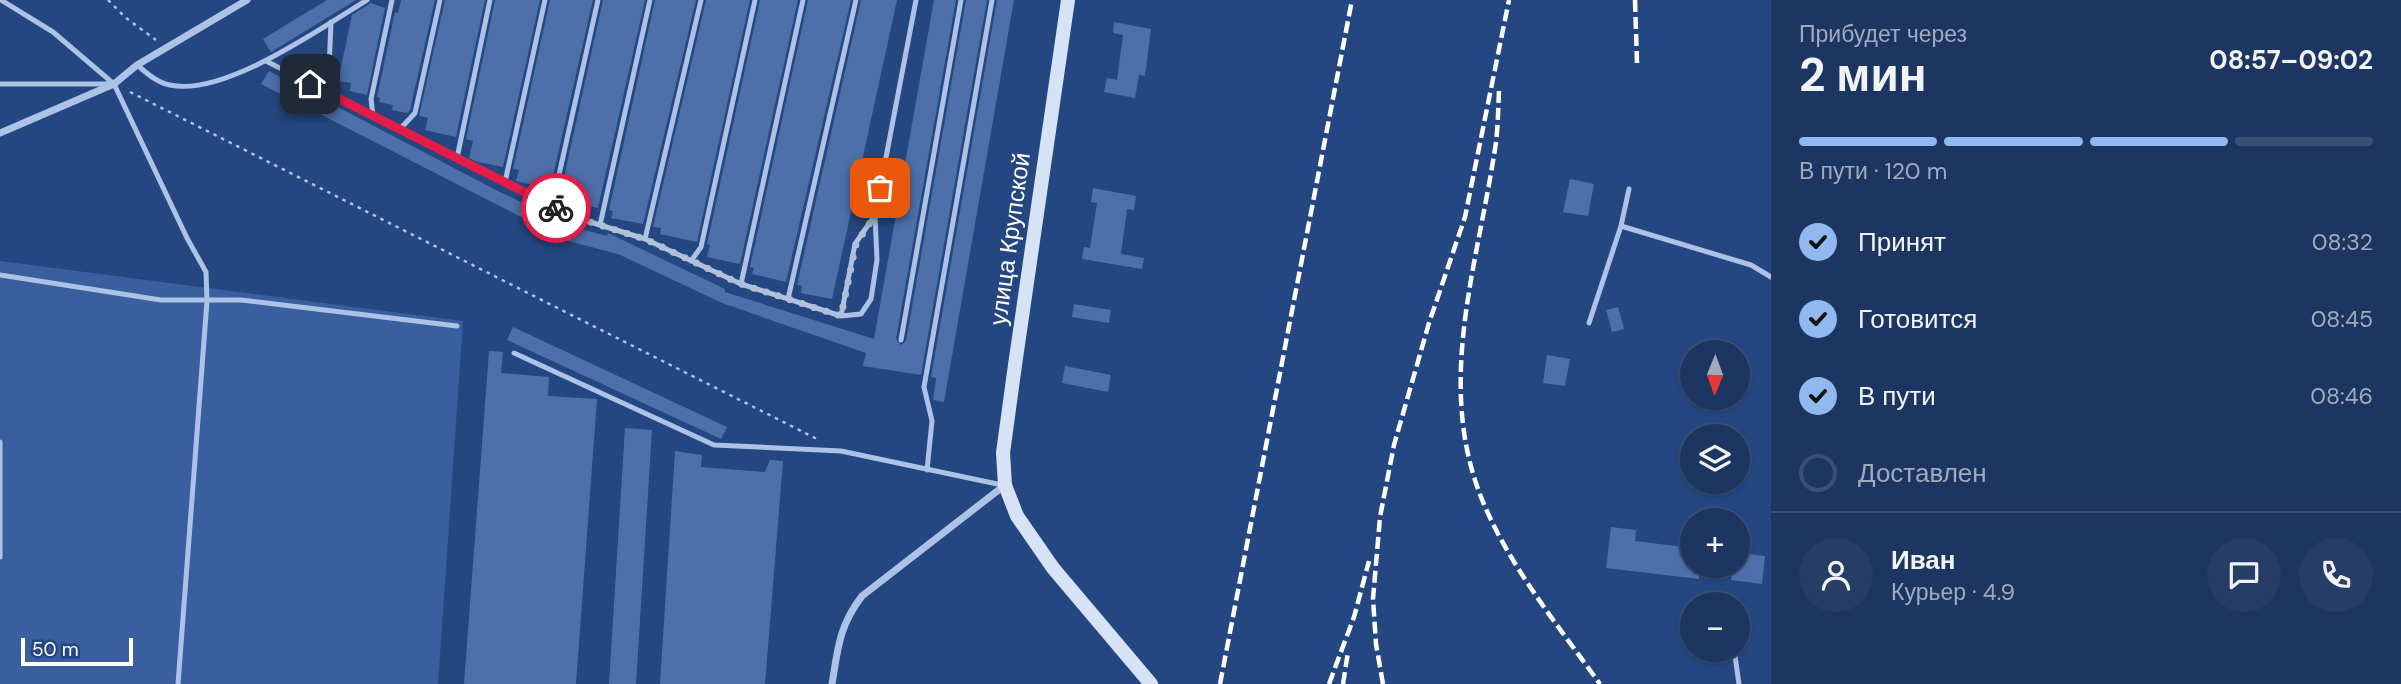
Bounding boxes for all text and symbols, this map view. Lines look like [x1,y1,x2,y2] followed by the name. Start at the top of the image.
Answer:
[1799,19,1967,49] text: Прибудет через
[2209,43,2373,77] text: 08:57–09:02
[1799,45,1926,105] text: 2 мин
[280,54,340,114] pin
[291,65,329,103] icon: home
[982,151,1037,327] street label: улица Крупской
[1799,156,1947,186] text: В пути · 120 m
[850,158,910,218] pin
[861,169,899,207] icon: bag
[521,173,591,243] courier
[537,189,575,227] icon: bike
[1799,223,1837,261] icon: check
[1858,225,1946,259] text: Принят
[2312,227,2373,257] text: 08:32
[1799,300,1837,338] icon: check
[1858,302,1977,336] text: Готовится
[2311,304,2373,334] text: 08:45
[1680,340,1750,410] north arrow
[1680,340,1750,662] map controls
[1799,377,1837,415] icon: check
[1858,379,1936,413] text: В пути
[2310,381,2373,411] text: 08:46
[1680,424,1750,494] button: layers
[1858,456,1987,490] text: Доставлен
[1680,508,1750,578] button: +
[1799,538,1873,612] button: person
[2207,538,2281,612] button: chat
[2299,538,2373,612] button: phone
[1891,543,1956,577] text: Иван
[1891,577,2015,607] text: Курьер · 4.9
[1680,592,1750,662] button: −
[21,635,133,667] scale bar
[32,637,79,662] text: 50 m

